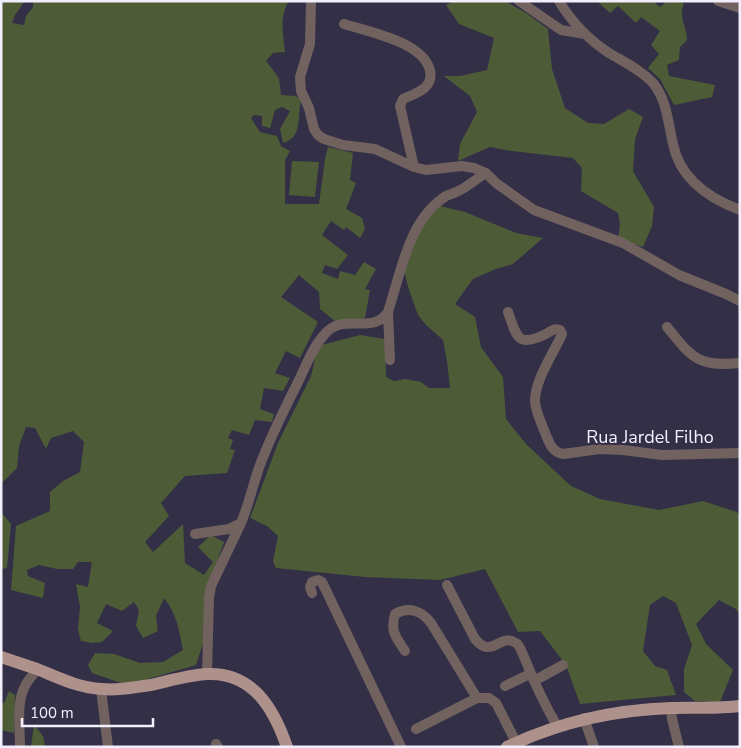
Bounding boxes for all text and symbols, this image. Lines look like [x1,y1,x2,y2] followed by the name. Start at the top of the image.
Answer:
[586,425,714,449] street label: Rua Jardel Filho
[22,696,154,728] scale bar
[30,703,74,723] text: 100 m

